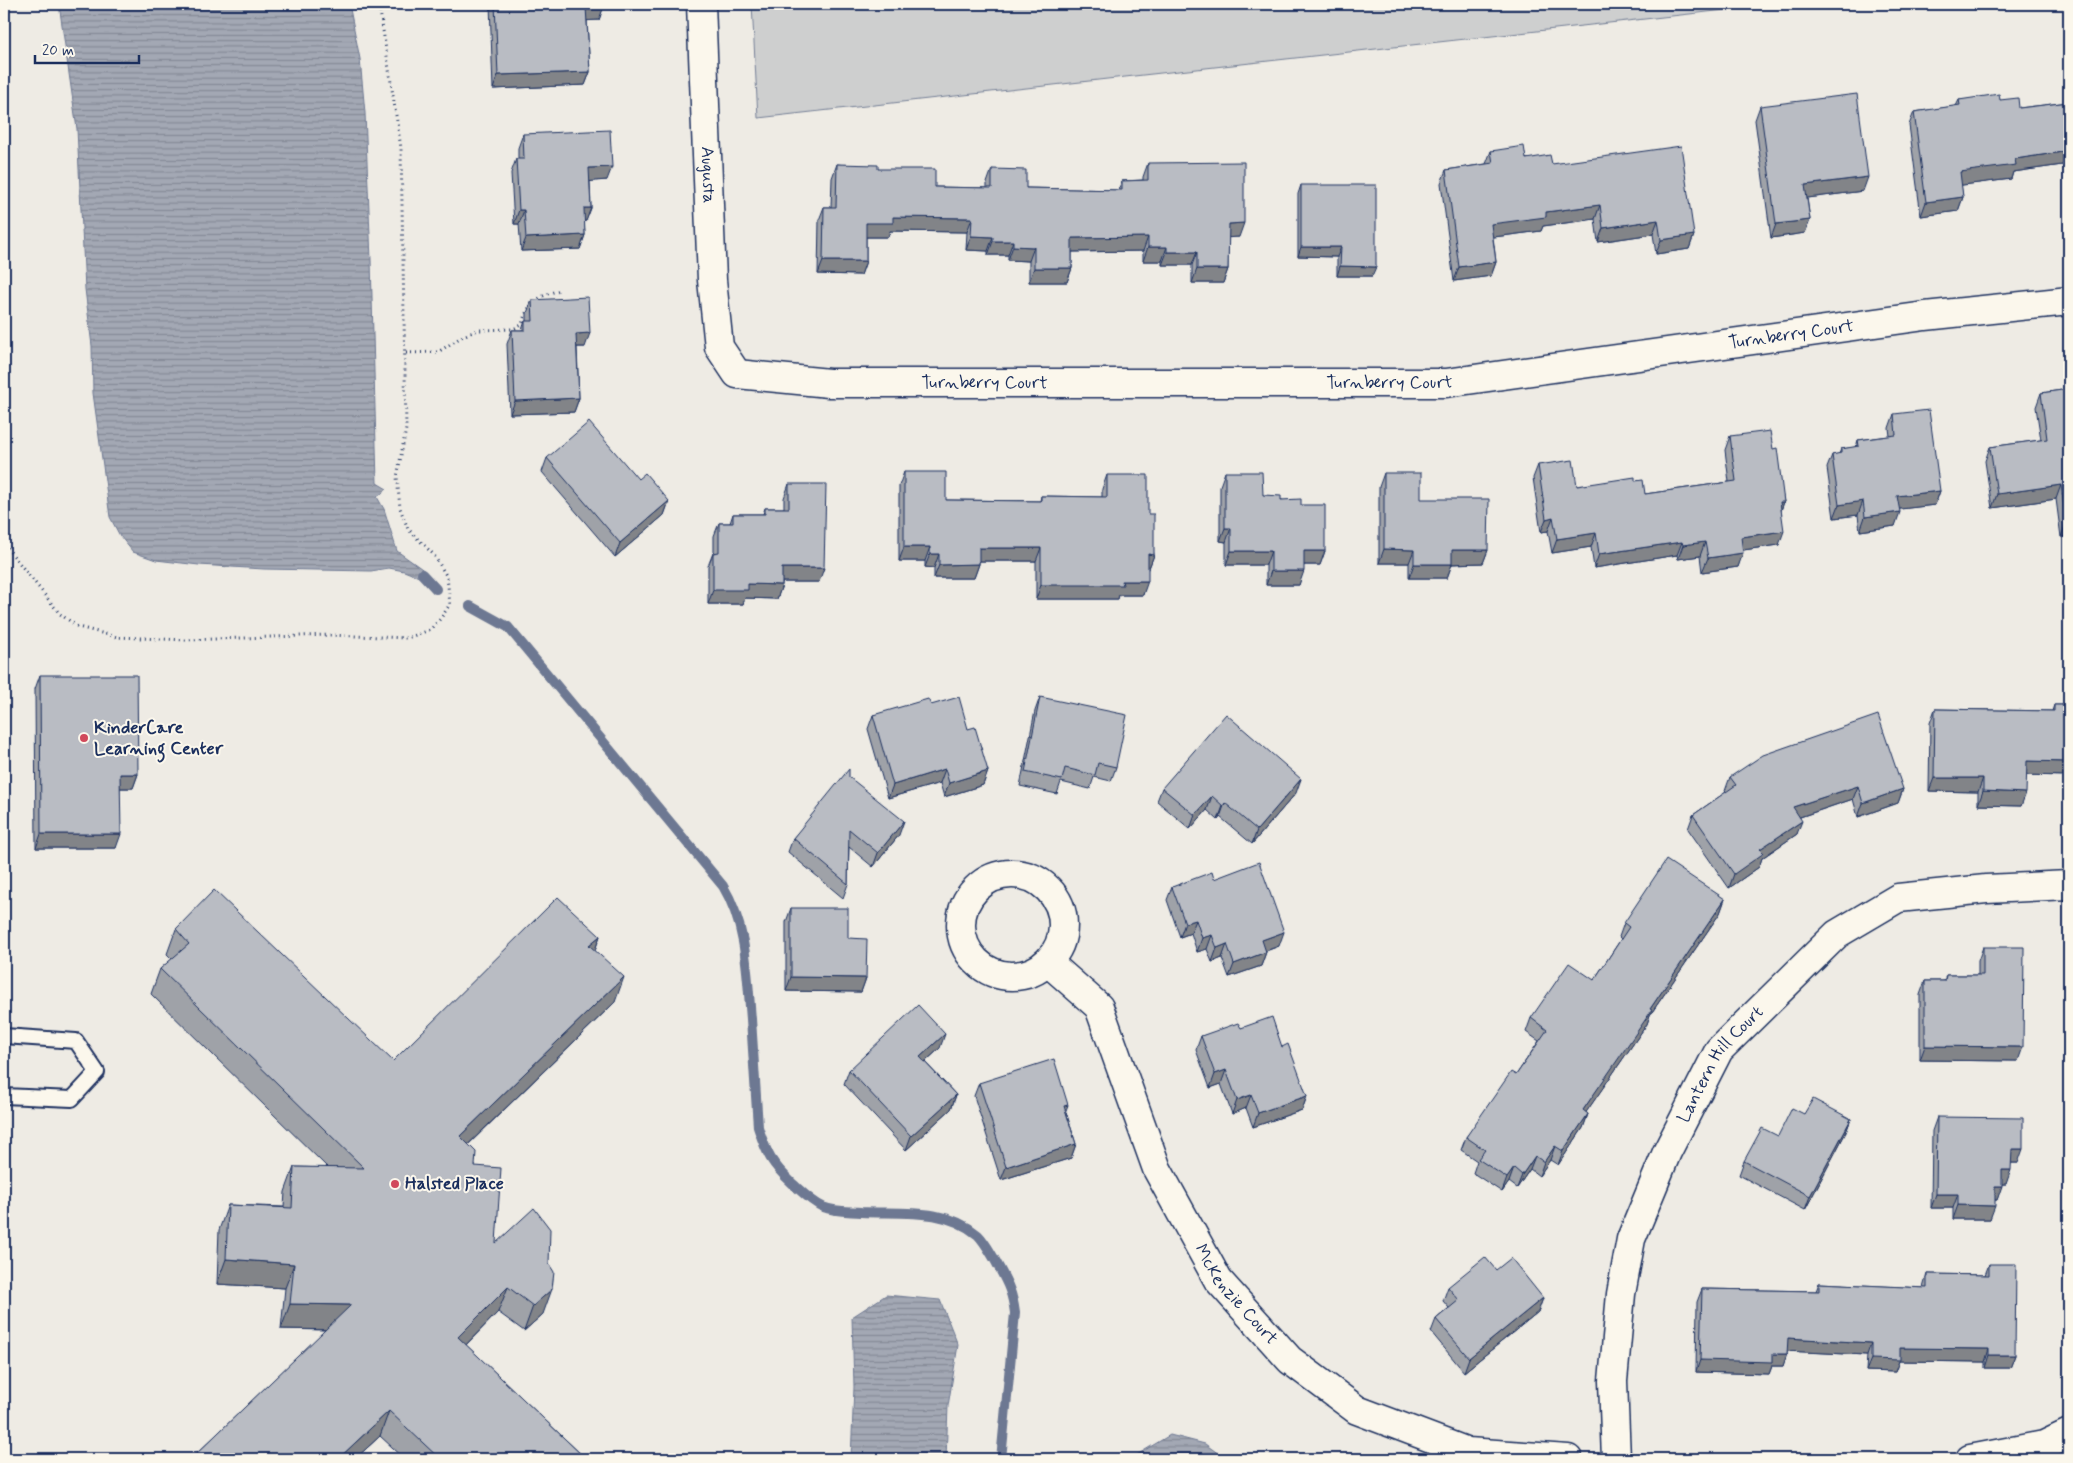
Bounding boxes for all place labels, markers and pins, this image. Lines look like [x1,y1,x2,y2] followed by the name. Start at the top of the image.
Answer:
[94,716,224,763] place label: KinderCare Learning Center
[78,732,90,744] marker: KinderCare Learning Center
[405,1172,504,1196] place label: Halsted Place
[389,1178,401,1190] marker: Halsted Place

